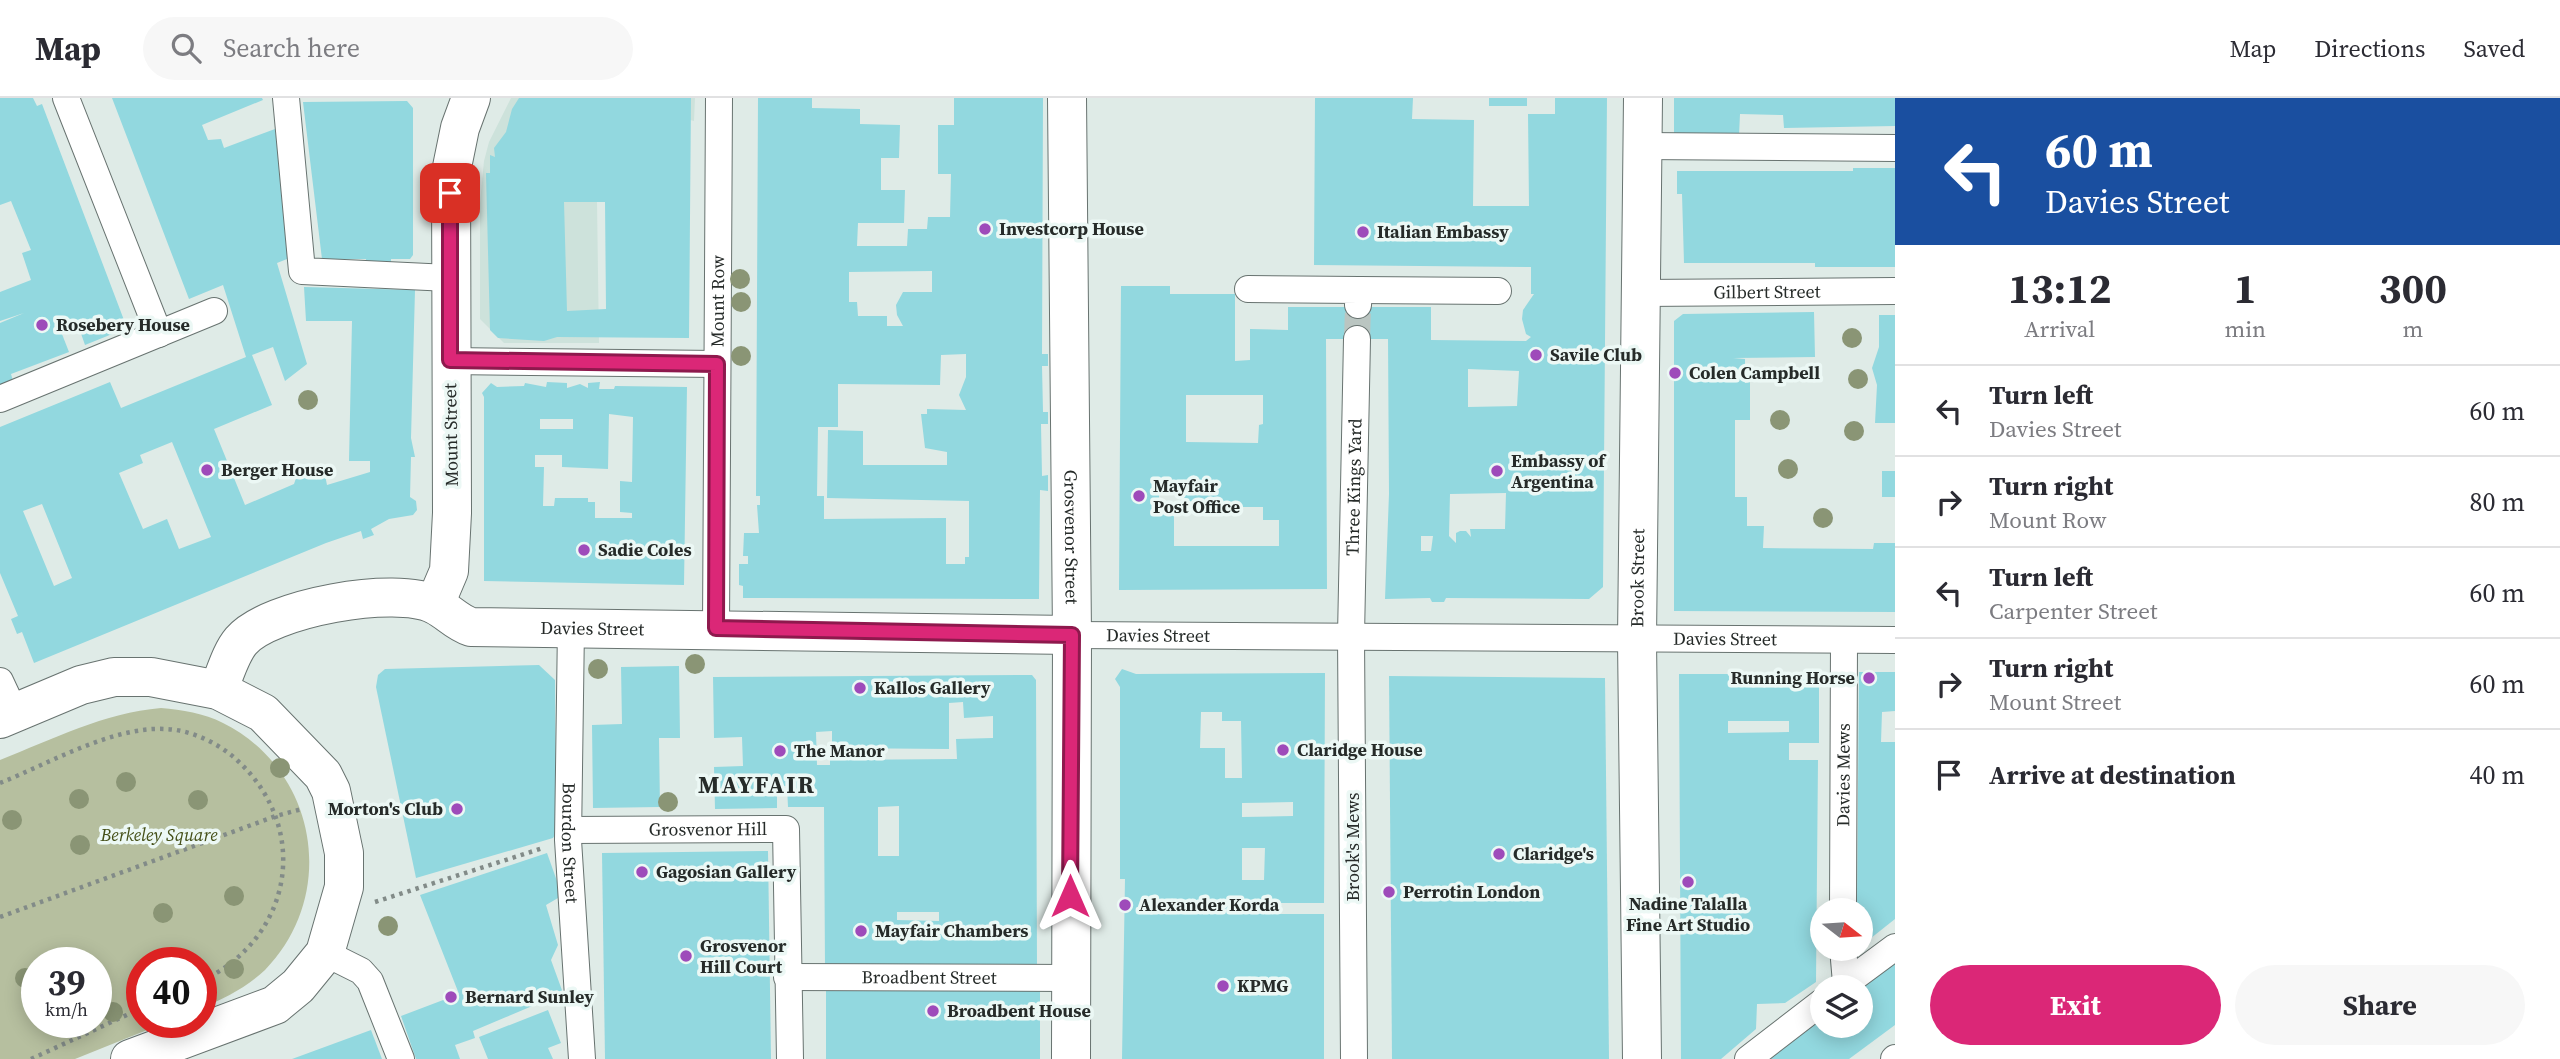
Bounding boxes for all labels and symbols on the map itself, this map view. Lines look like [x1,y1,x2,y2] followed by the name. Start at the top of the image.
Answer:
[420,163,480,223] pin
[999,216,1144,241] place label: Investcorp House
[1377,219,1509,244] place label: Italian Embassy
[977,221,993,237] marker: Investcorp House
[1355,224,1371,240] marker: Italian Embassy
[705,255,730,347] street label: Mount Row
[1713,279,1821,304] street label: Gilbert Street
[56,312,190,337] place label: Rosebery House
[34,317,50,333] marker: Rosebery House
[1550,342,1642,367] place label: Savile Club
[1528,347,1544,363] marker: Savile Club
[1689,360,1820,385] place label: Colen Campbell
[1667,365,1683,381] marker: Colen Campbell
[437,383,464,487] street label: Mount Street
[1340,418,1367,556] street label: Three Kings Yard
[1511,448,1607,494] place label: Embassy of Argentina
[221,457,333,482] place label: Berger House
[199,462,215,478] marker: Berger House
[1489,463,1505,479] marker: Embassy of Argentina
[1058,470,1085,605] street label: Grosvenor Street
[1153,473,1240,519] place label: Mayfair Post Office
[1131,488,1147,504] marker: Mayfair Post Office
[1624,528,1650,628] street label: Brook Street
[598,537,692,562] place label: Sadie Coles
[576,542,592,558] marker: Sadie Coles
[540,615,644,641] street label: Davies Street
[1106,622,1210,648] street label: Davies Street
[1673,626,1777,651] street label: Davies Street
[1730,665,1855,690] place label: Running Horse
[1861,670,1877,686] marker: Running Horse
[874,675,991,700] place label: Kallos Gallery
[852,680,868,696] marker: Kallos Gallery
[1830,723,1856,827] street label: Davies Mews
[1297,737,1423,762] place label: Claridge House
[794,738,885,763] place label: The Manor
[1275,742,1291,758] marker: Claridge House
[772,743,788,759] marker: The Manor
[698,768,816,801] district label: MAYFAIR
[556,782,585,904] street label: Bourdon Street
[1340,792,1365,902] street label: Brook's Mews
[328,796,443,821] place label: Morton's Club
[449,801,465,817] marker: Morton's Club
[649,816,767,842] street label: Grosvenor Hill
[99,822,218,847] park label: Berkeley Square
[1513,841,1594,866] place label: Claridge's
[1491,846,1507,862] marker: Claridge's
[656,859,797,884] place label: Gagosian Gallery
[1033,859,1107,933] position arrow
[634,864,650,880] marker: Gagosian Gallery
[1680,874,1696,890] marker: Nadine Talalla Fine Art Studio
[1403,879,1540,904] place label: Perrotin London
[1381,884,1397,900] marker: Perrotin London
[1626,891,1750,937] place label: Nadine Talalla Fine Art Studio
[1139,892,1280,917] place label: Alexander Korda
[1117,897,1133,913] marker: Alexander Korda
[1810,898,1872,961] north arrow
[875,918,1029,943] place label: Mayfair Chambers
[853,923,869,939] marker: Mayfair Chambers
[700,933,787,979] place label: Grosvenor Hill Court
[126,947,217,1038] speed limit sign: 40
[678,948,694,964] marker: Grosvenor Hill Court
[861,964,997,990] street label: Broadbent Street
[1237,973,1288,998] place label: KPMG
[1215,978,1231,994] marker: KPMG
[465,984,594,1009] place label: Bernard Sunley
[443,989,459,1005] marker: Bernard Sunley
[947,998,1091,1023] place label: Broadbent House
[925,1003,941,1019] marker: Broadbent House

